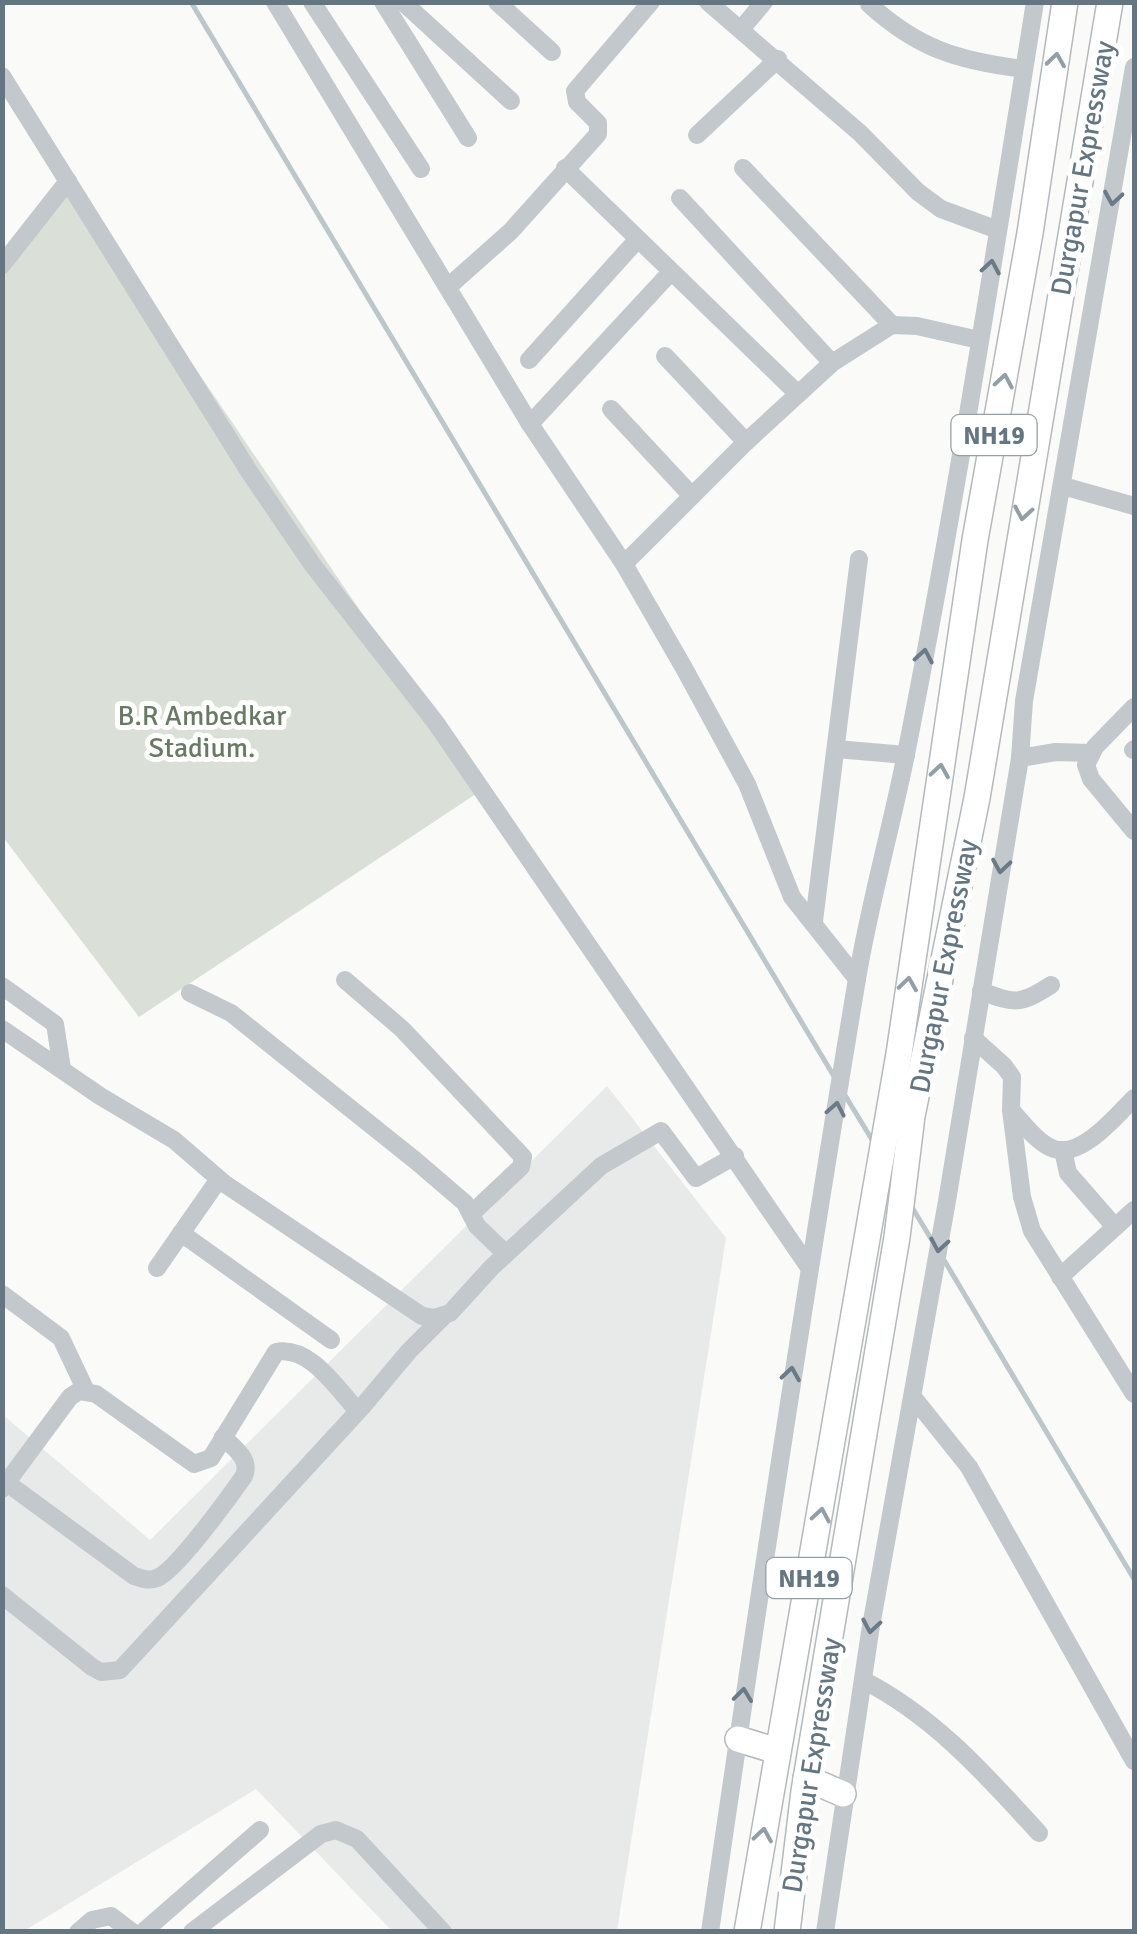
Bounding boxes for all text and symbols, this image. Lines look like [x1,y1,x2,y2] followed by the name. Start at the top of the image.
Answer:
[1044,38,1122,298] street label: Durgapur Expressway
[1044,52,1065,69] one-way arrow
[1103,190,1124,206] one-way arrow
[980,259,1001,275] one-way arrow
[993,373,1014,389] one-way arrow
[952,415,1036,455] road number: NH19
[1013,504,1034,521] one-way arrow
[913,648,934,665] one-way arrow
[118,699,287,765] park label: B.R Ambedkar Stadium.
[928,763,949,779] one-way arrow
[903,836,985,1096] street label: Durgapur Expressway
[991,858,1012,875] one-way arrow
[896,976,917,992] one-way arrow
[825,1100,846,1117] one-way arrow
[929,1237,950,1253] one-way arrow
[780,1366,801,1382] one-way arrow
[809,1507,830,1524] one-way arrow
[766,1558,852,1598] road number: NH19
[861,1618,882,1635] one-way arrow
[775,1635,849,1895] street label: Durgapur Expressway
[732,1687,753,1703] one-way arrow
[751,1827,772,1844] one-way arrow

